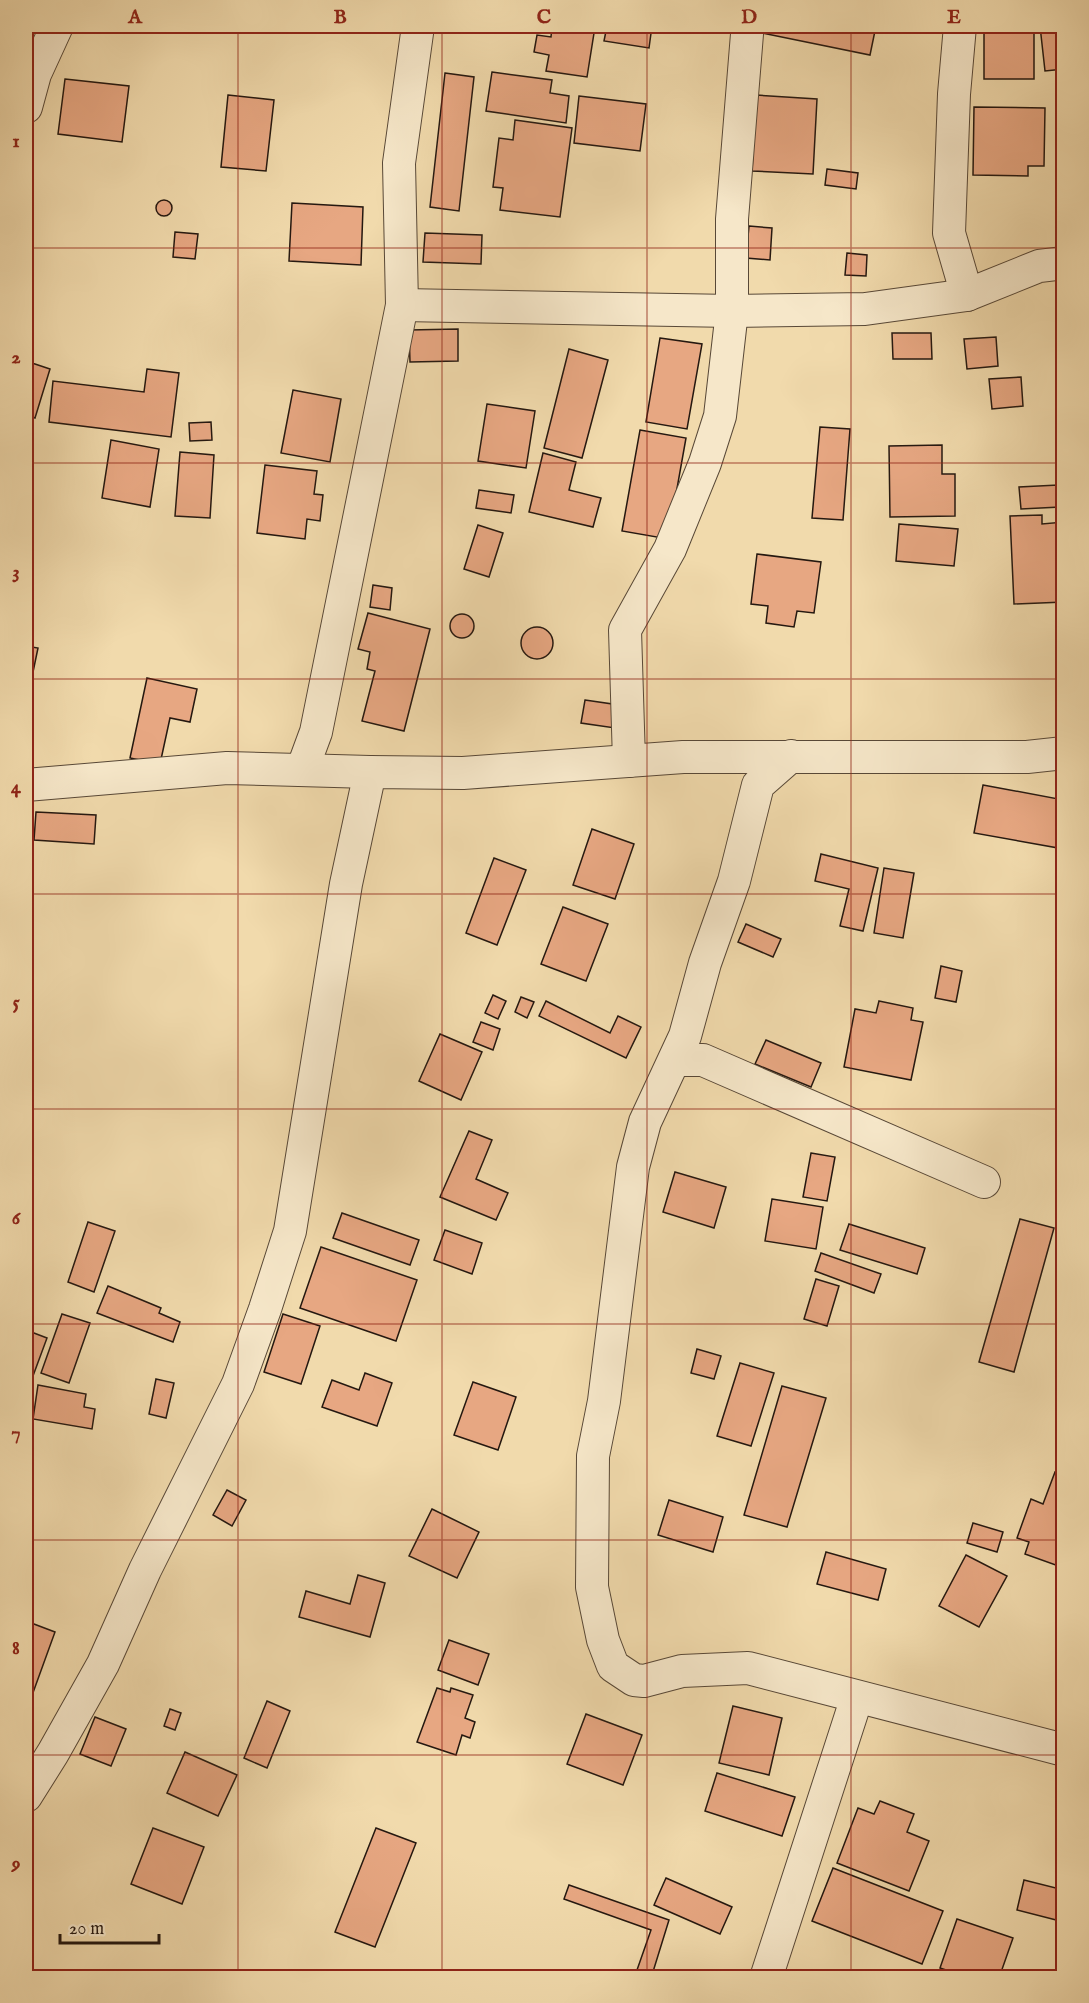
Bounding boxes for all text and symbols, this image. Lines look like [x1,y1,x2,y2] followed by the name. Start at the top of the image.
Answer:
[127,5,143,30] text: A
[333,5,347,30] text: B
[537,5,551,30] text: C
[741,5,757,30] text: D
[947,5,961,30] text: E
[12,129,20,154] text: 1
[11,345,21,370] text: 2
[12,560,20,585] text: 3
[11,775,22,800] text: 4
[12,990,20,1015] text: 5
[12,1206,22,1231] text: 6
[11,1421,21,1446] text: 7
[12,1636,20,1661] text: 8
[11,1851,21,1876] text: 9
[60,1907,159,1945] scale bar
[69,1918,104,1941] text: 20 m

